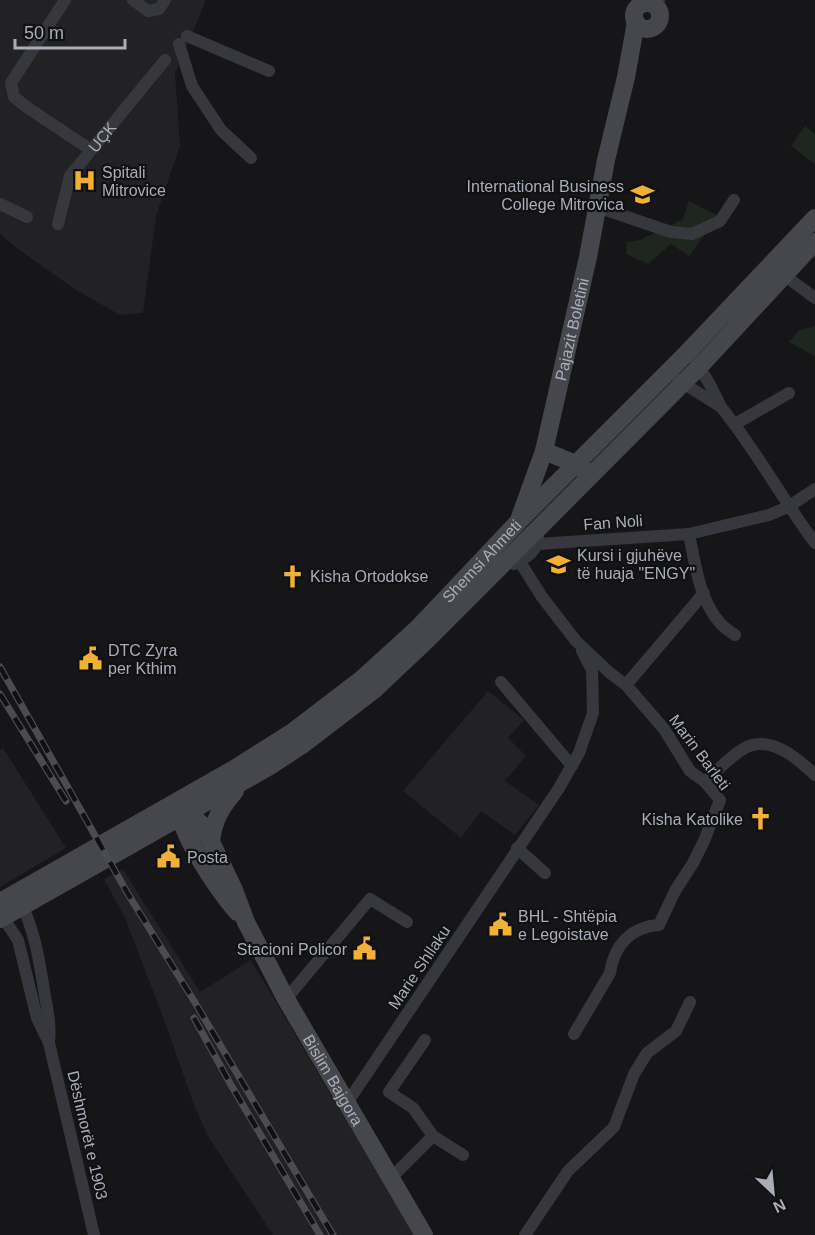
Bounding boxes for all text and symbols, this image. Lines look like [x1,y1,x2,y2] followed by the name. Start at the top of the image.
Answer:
[15,12,124,50] scale bar
[24,23,64,43] text: 50 m
[85,119,120,156] street label: UÇK
[102,164,166,199] place label: Spitali Mitrovice
[71,168,97,194] hospital icon: Spitali Mitrovice
[467,178,624,213] place label: International Business College Mitrovica
[629,182,655,208] school or university icon: International Business College Mitrovica
[552,276,592,383] street label: Pajazit Boletini
[583,512,643,533] street label: Fan Noli
[439,516,525,606] street label: Shemsi Ahmeti
[577,547,695,582] place label: Kursi i gjuhëve të huaja "ENGY"
[546,551,572,577] school or university icon: Kursi i gjuhëve të huaja "ENGY"
[279,563,305,589] church icon: Kisha Ortodokse
[310,568,428,585] place label: Kisha Ortodokse
[108,642,177,677] place label: DTC Zyra per Kthim
[77,646,103,672] public building icon: DTC Zyra per Kthim
[666,711,733,793] street label: Marin Barleti
[748,806,774,832] church icon: Kisha Katolike
[642,811,743,828] place label: Kisha Katolike
[156,844,182,870] public building icon: Posta
[187,849,228,866] place label: Posta
[518,908,617,943] place label: BHL - Shtëpia e Legoistave
[487,912,513,938] public building icon: BHL - Shtëpia e Legoistave
[385,922,454,1012] street label: Marie Shllaku
[352,936,378,962] public building icon: Stacioni Policor
[237,941,348,958] place label: Stacioni Policor
[300,1032,366,1129] street label: Bislim Bajgora
[64,1069,111,1201] street label: Dëshmorët e 1903
[743,1163,803,1223] north arrow
[770,1196,788,1216] text: N

